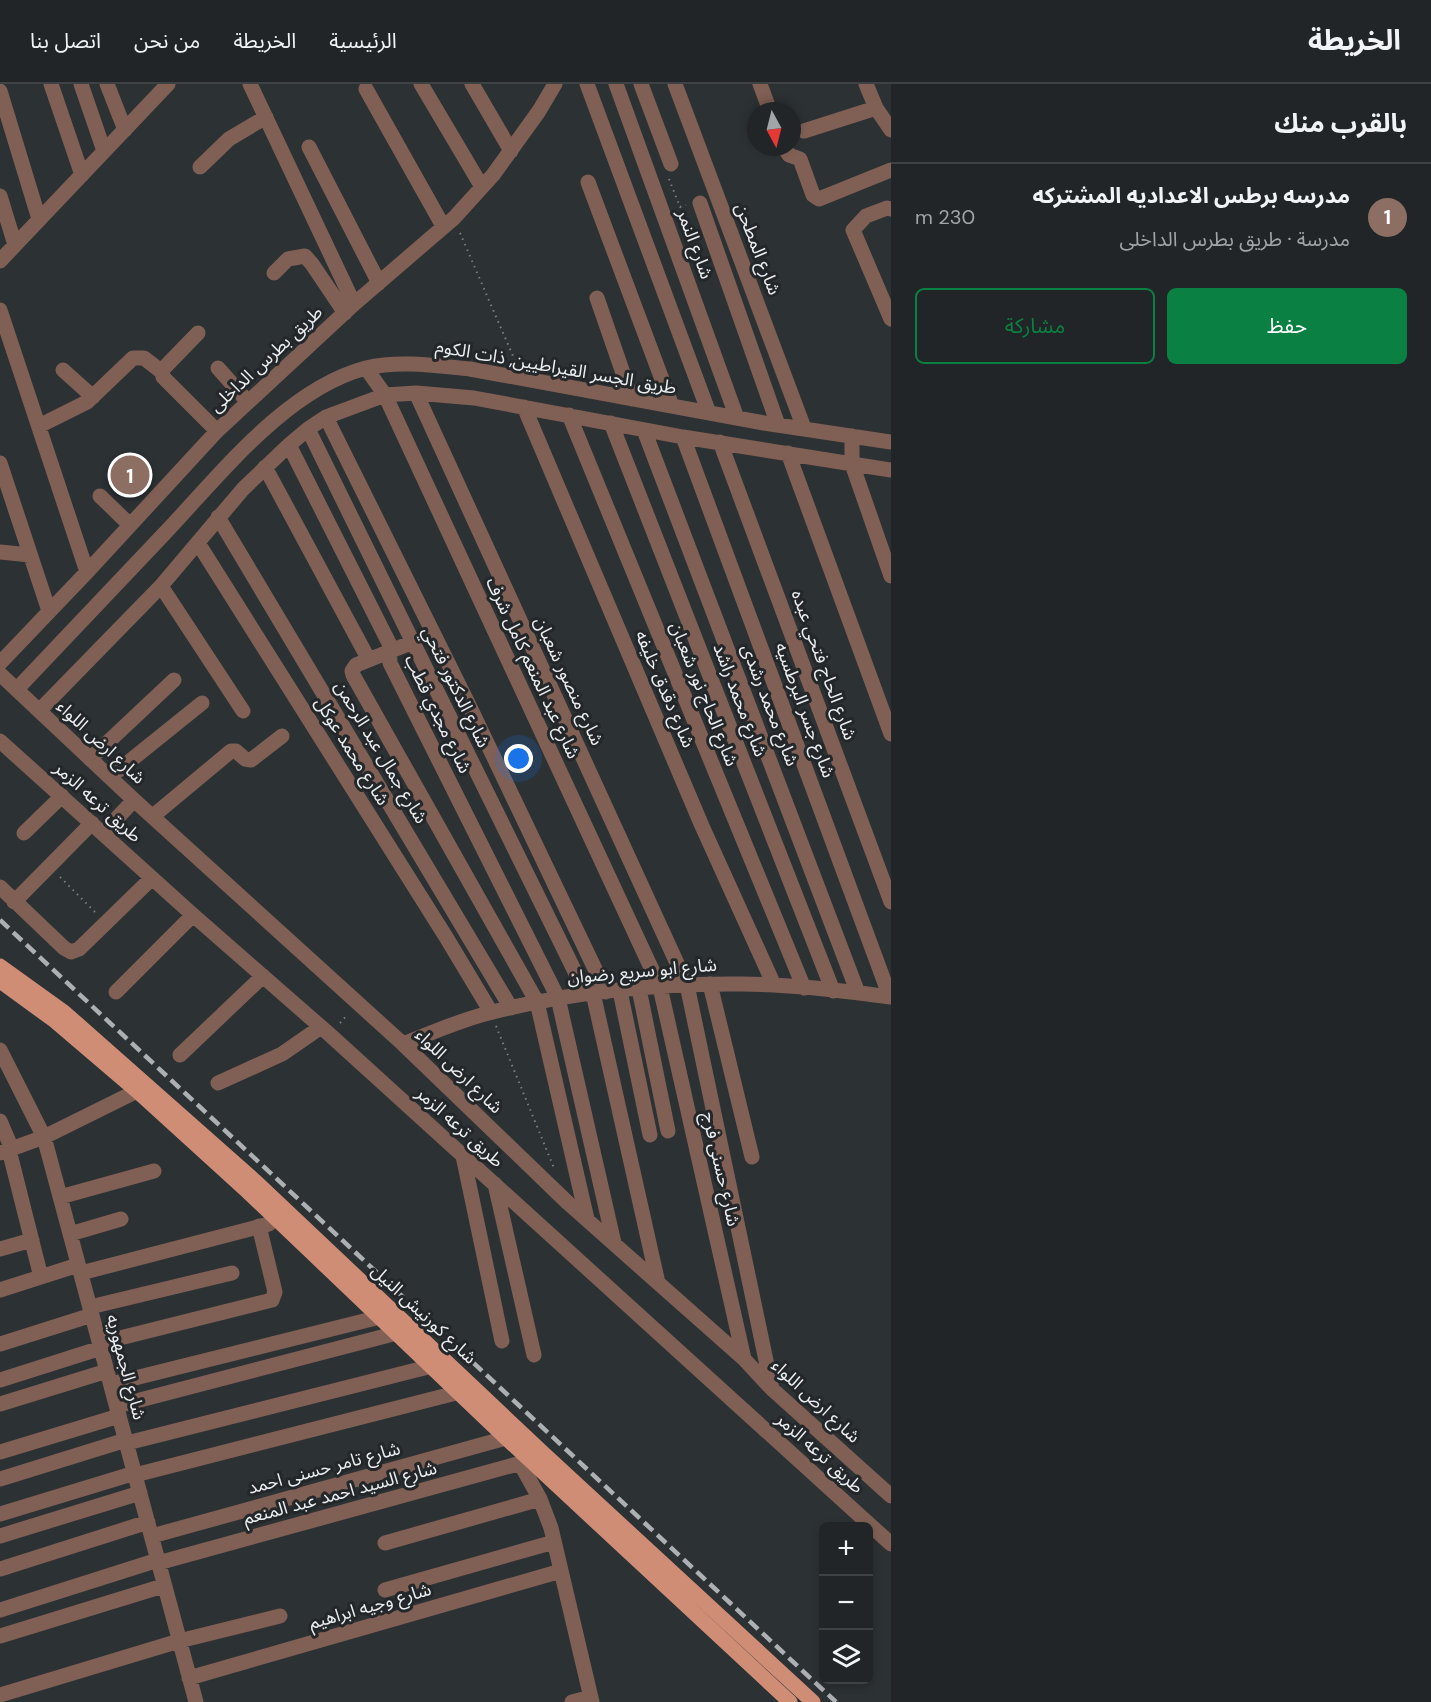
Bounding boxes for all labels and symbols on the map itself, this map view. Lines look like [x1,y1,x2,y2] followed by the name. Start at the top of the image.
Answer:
[747,102,801,156] north arrow
[728,200,787,299] street label: شارع المطحن
[669,205,719,283] street label: شارع النمر
[204,300,328,418] street label: طريق بطرس الداخلى
[433,334,678,402] street label: طريق الجسر القيراطيين, ذات الكوم
[110,452,150,498] pin: 1
[479,573,586,764] street label: شارع عبد المنعم كامل شرف
[784,587,862,744] street label: شارع الحاج فتحي عبده
[527,613,609,750] street label: شارع منصور شعبان
[662,618,744,771] street label: شارع الحاج نور شعبان
[415,622,496,752] street label: شارع الدكتور فتحي
[628,627,701,752] street label: شارع دقدق خليفه
[767,639,841,782] street label: شارع جسر البرطسيه
[705,640,773,761] street label: شارع محمد راشد
[734,640,804,770] street label: شارع محمد رشدى
[397,651,477,778] street label: شارع مجدي قطب
[327,676,433,829] street label: شارع جمال عبد الرحمن
[307,692,395,811] street label: شارع محمد عوكل
[50,695,151,791] street label: شارع ارض اللواء
[504,744,533,773] your location
[48,756,147,848] street label: طريق ترعه الزمر
[566,953,718,991] street label: شارع ابو سريع رضوان
[409,1023,508,1120] street label: شارع ارض اللواء
[410,1081,509,1173] street label: طريق ترعه الزمر
[694,1109,746,1229] street label: شارع حسنى فرج
[365,1259,482,1371] street label: شارع كورنيش النيل
[98,1311,152,1423] street label: شارع الجمهوريه
[765,1354,866,1450] street label: شارع ارض اللواء
[770,1407,869,1499] street label: طريق ترعه الزمر
[245,1436,403,1502] street label: شارع تامر حسنى احمد
[241,1456,440,1532] street label: شارع السيد احمد عبد المنعم
[306,1577,434,1637] street label: شارع وجيه ابراهيم

